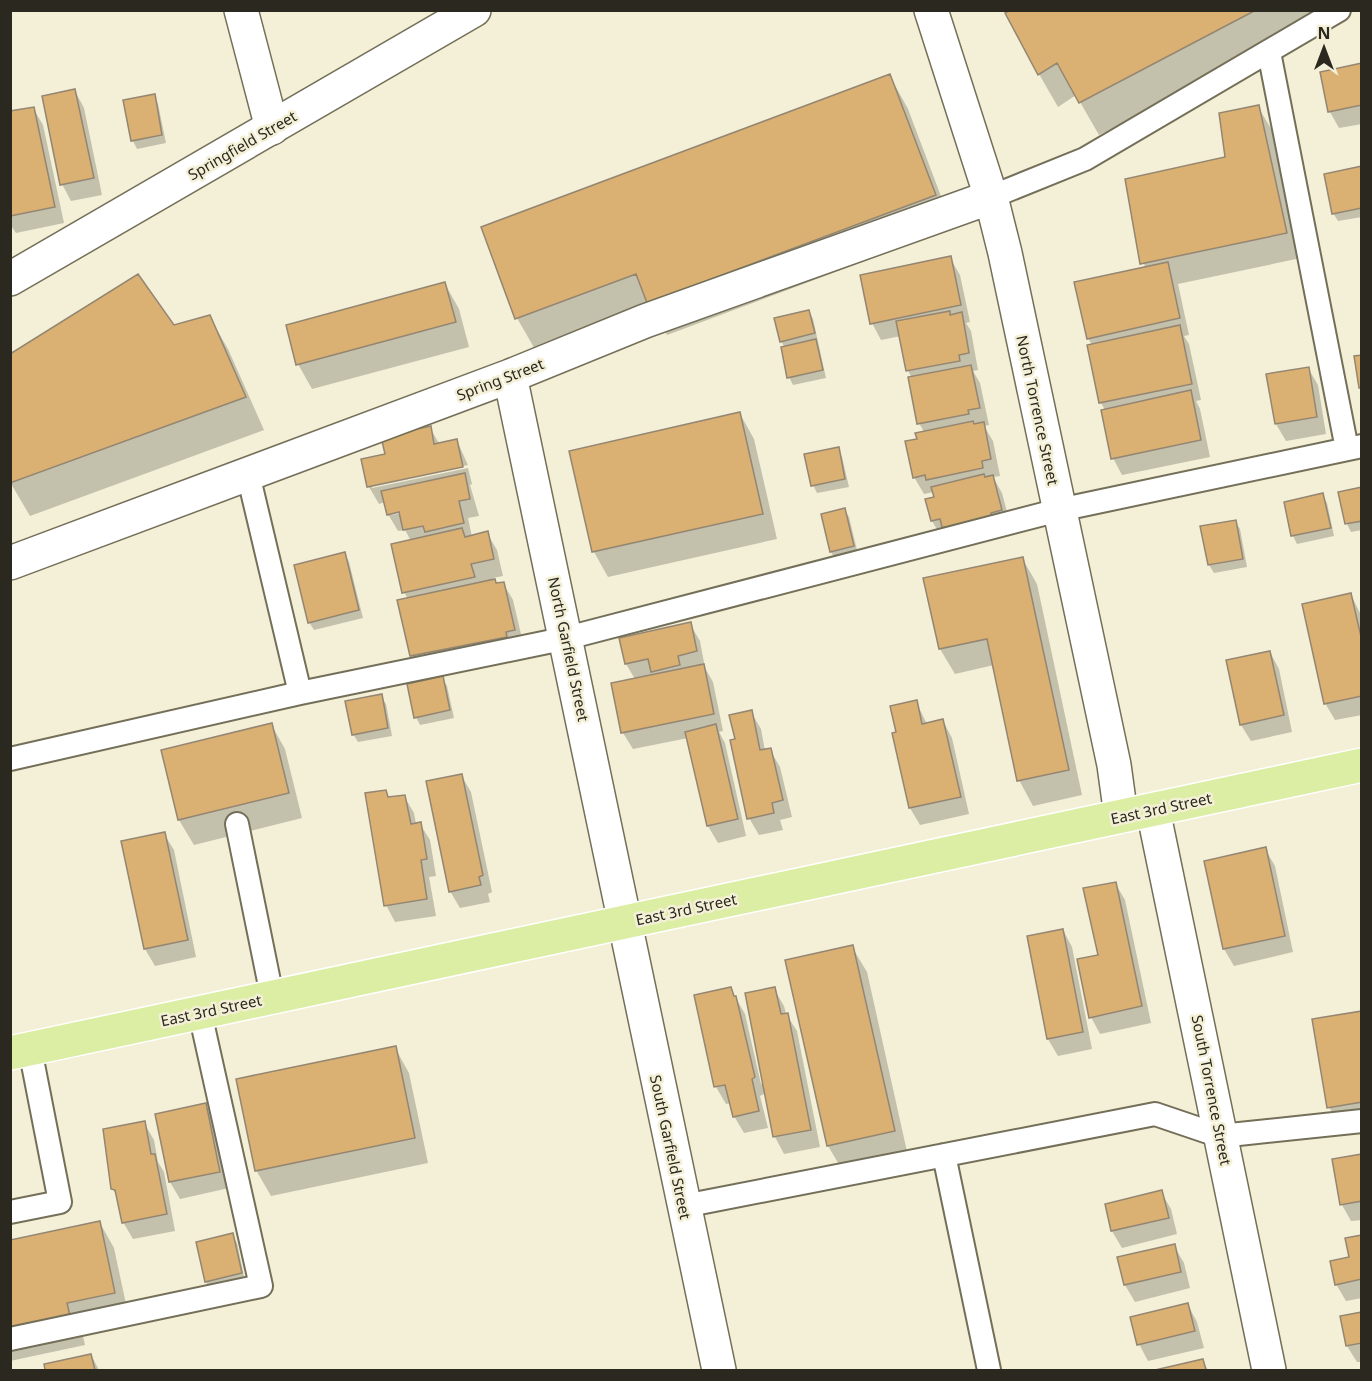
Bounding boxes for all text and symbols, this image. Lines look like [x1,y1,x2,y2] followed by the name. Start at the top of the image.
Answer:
[1294,18,1354,78] north arrow
[1317,22,1331,44] text: N
[184,105,300,184] street label: Springfield Street
[1012,333,1064,487] street label: North Torrence Street
[454,353,547,405] street label: Spring Street
[544,575,594,724] street label: North Garfield Street
[1109,787,1214,828] street label: East 3rd Street
[634,888,739,929] street label: East 3rd Street
[159,989,264,1030] street label: East 3rd Street
[1188,1013,1237,1167] street label: South Torrence Street
[646,1073,696,1222] street label: South Garfield Street

